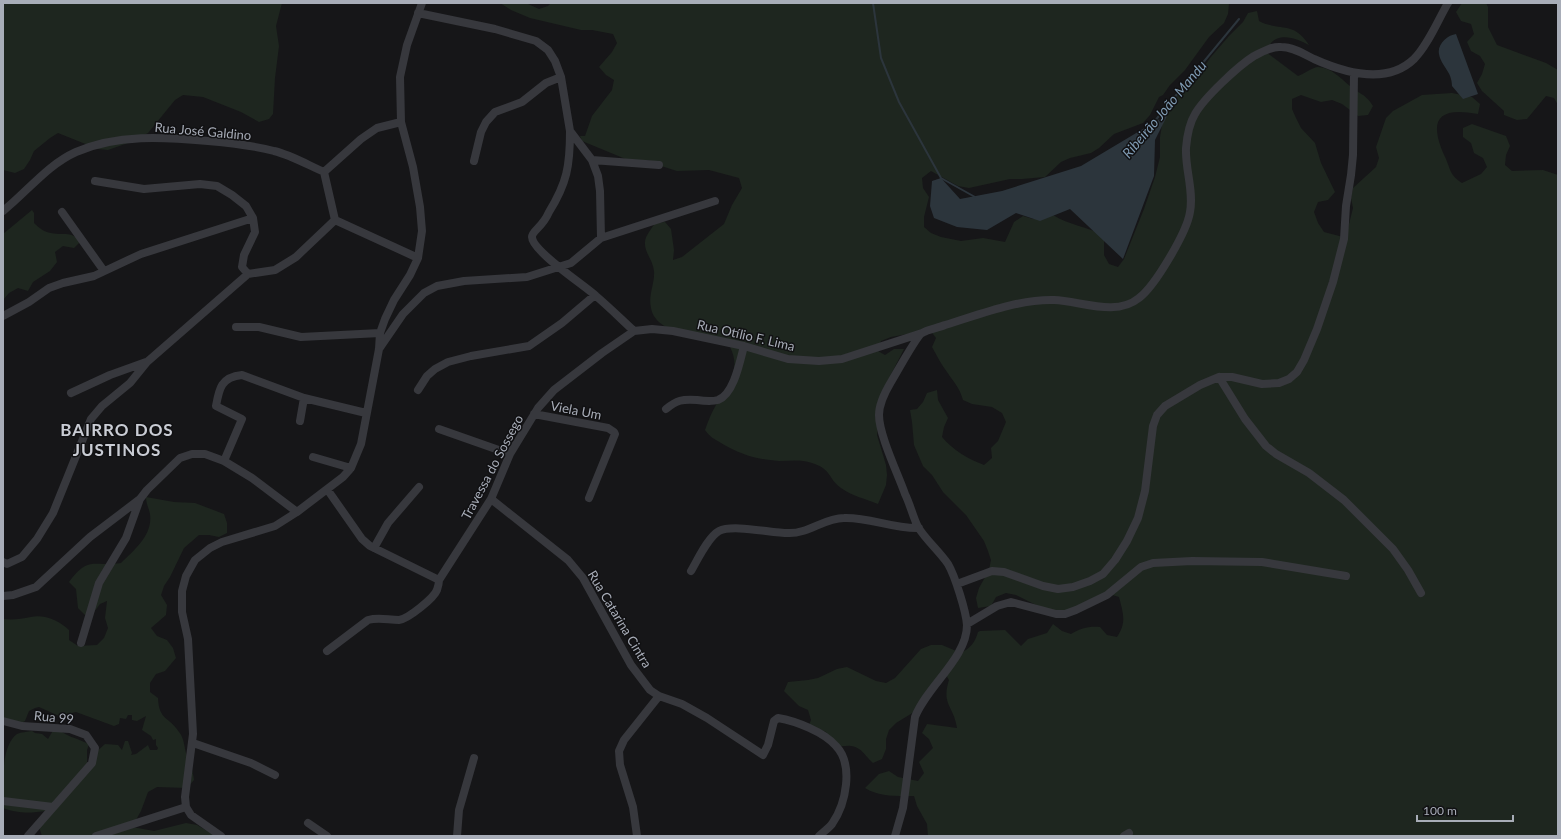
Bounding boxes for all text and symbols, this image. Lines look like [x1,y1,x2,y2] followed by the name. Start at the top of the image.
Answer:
[1118,57,1210,161] water label: Ribeirão João Mandu
[154,119,252,143] street label: Rua José Galdino
[696,316,796,354] street label: Rua Otílio F. Lima
[549,397,603,423] street label: Viela Um
[458,412,526,522] street label: Travessa do Sossego
[60,419,174,460] district label: BAIRRO DOS JUSTINOS
[585,567,655,671] street label: Rua Catarina Cintra
[33,707,75,727] street label: Rua 99
[1417,797,1513,823] scale bar
[1423,803,1457,818] text: 100 m

